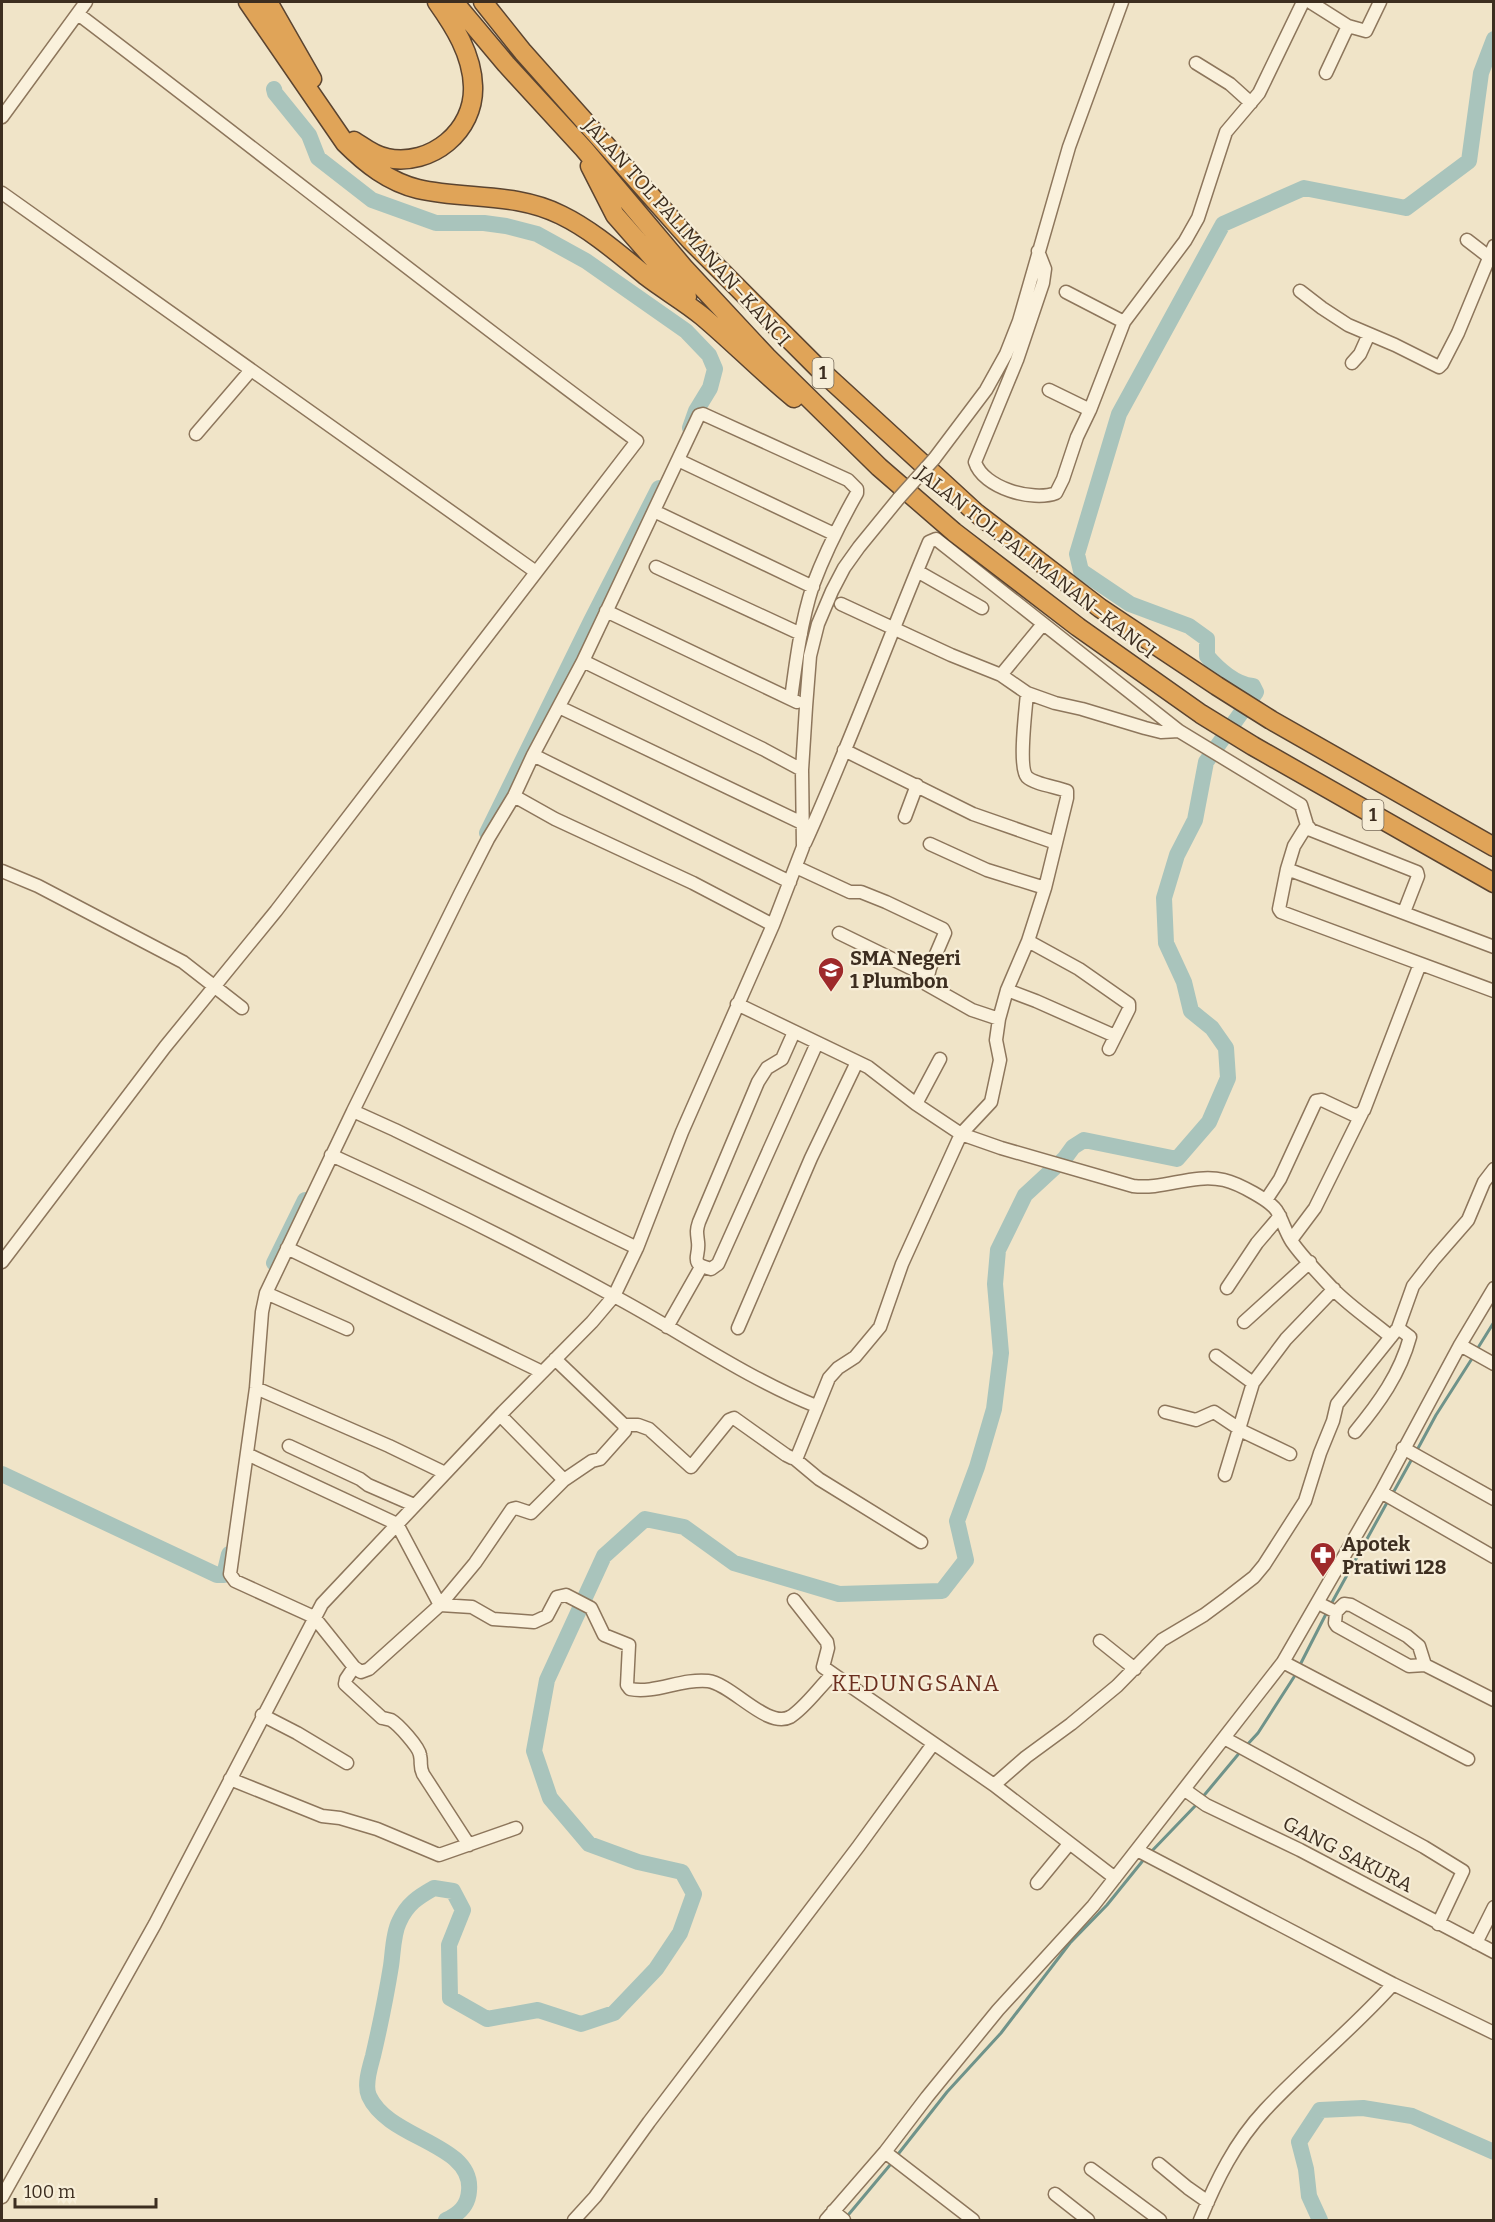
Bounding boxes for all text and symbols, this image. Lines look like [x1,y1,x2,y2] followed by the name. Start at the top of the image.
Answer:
[578,113,796,351] street label: JALAN TOL PALIMANAN–KANCI
[812,358,834,388] road number: 1
[910,460,1161,663] street label: JALAN TOL PALIMANAN–KANCI
[1362,800,1384,830] road number: 1
[850,946,961,993] place label: SMA Negeri 1 Plumbon
[816,955,846,993] school or university icon: SMA Negeri 1 Plumbon
[1342,1532,1447,1579] place label: Apotek Pratiwi 128
[1308,1540,1338,1578] pharmacy icon: Apotek Pratiwi 128
[832,1670,1000,1697] district label: KEDUNGSANA
[1279,1811,1418,1897] street label: GANG SAKURA
[15,2171,156,2209] scale bar
[24,2181,75,2203] text: 100 m

